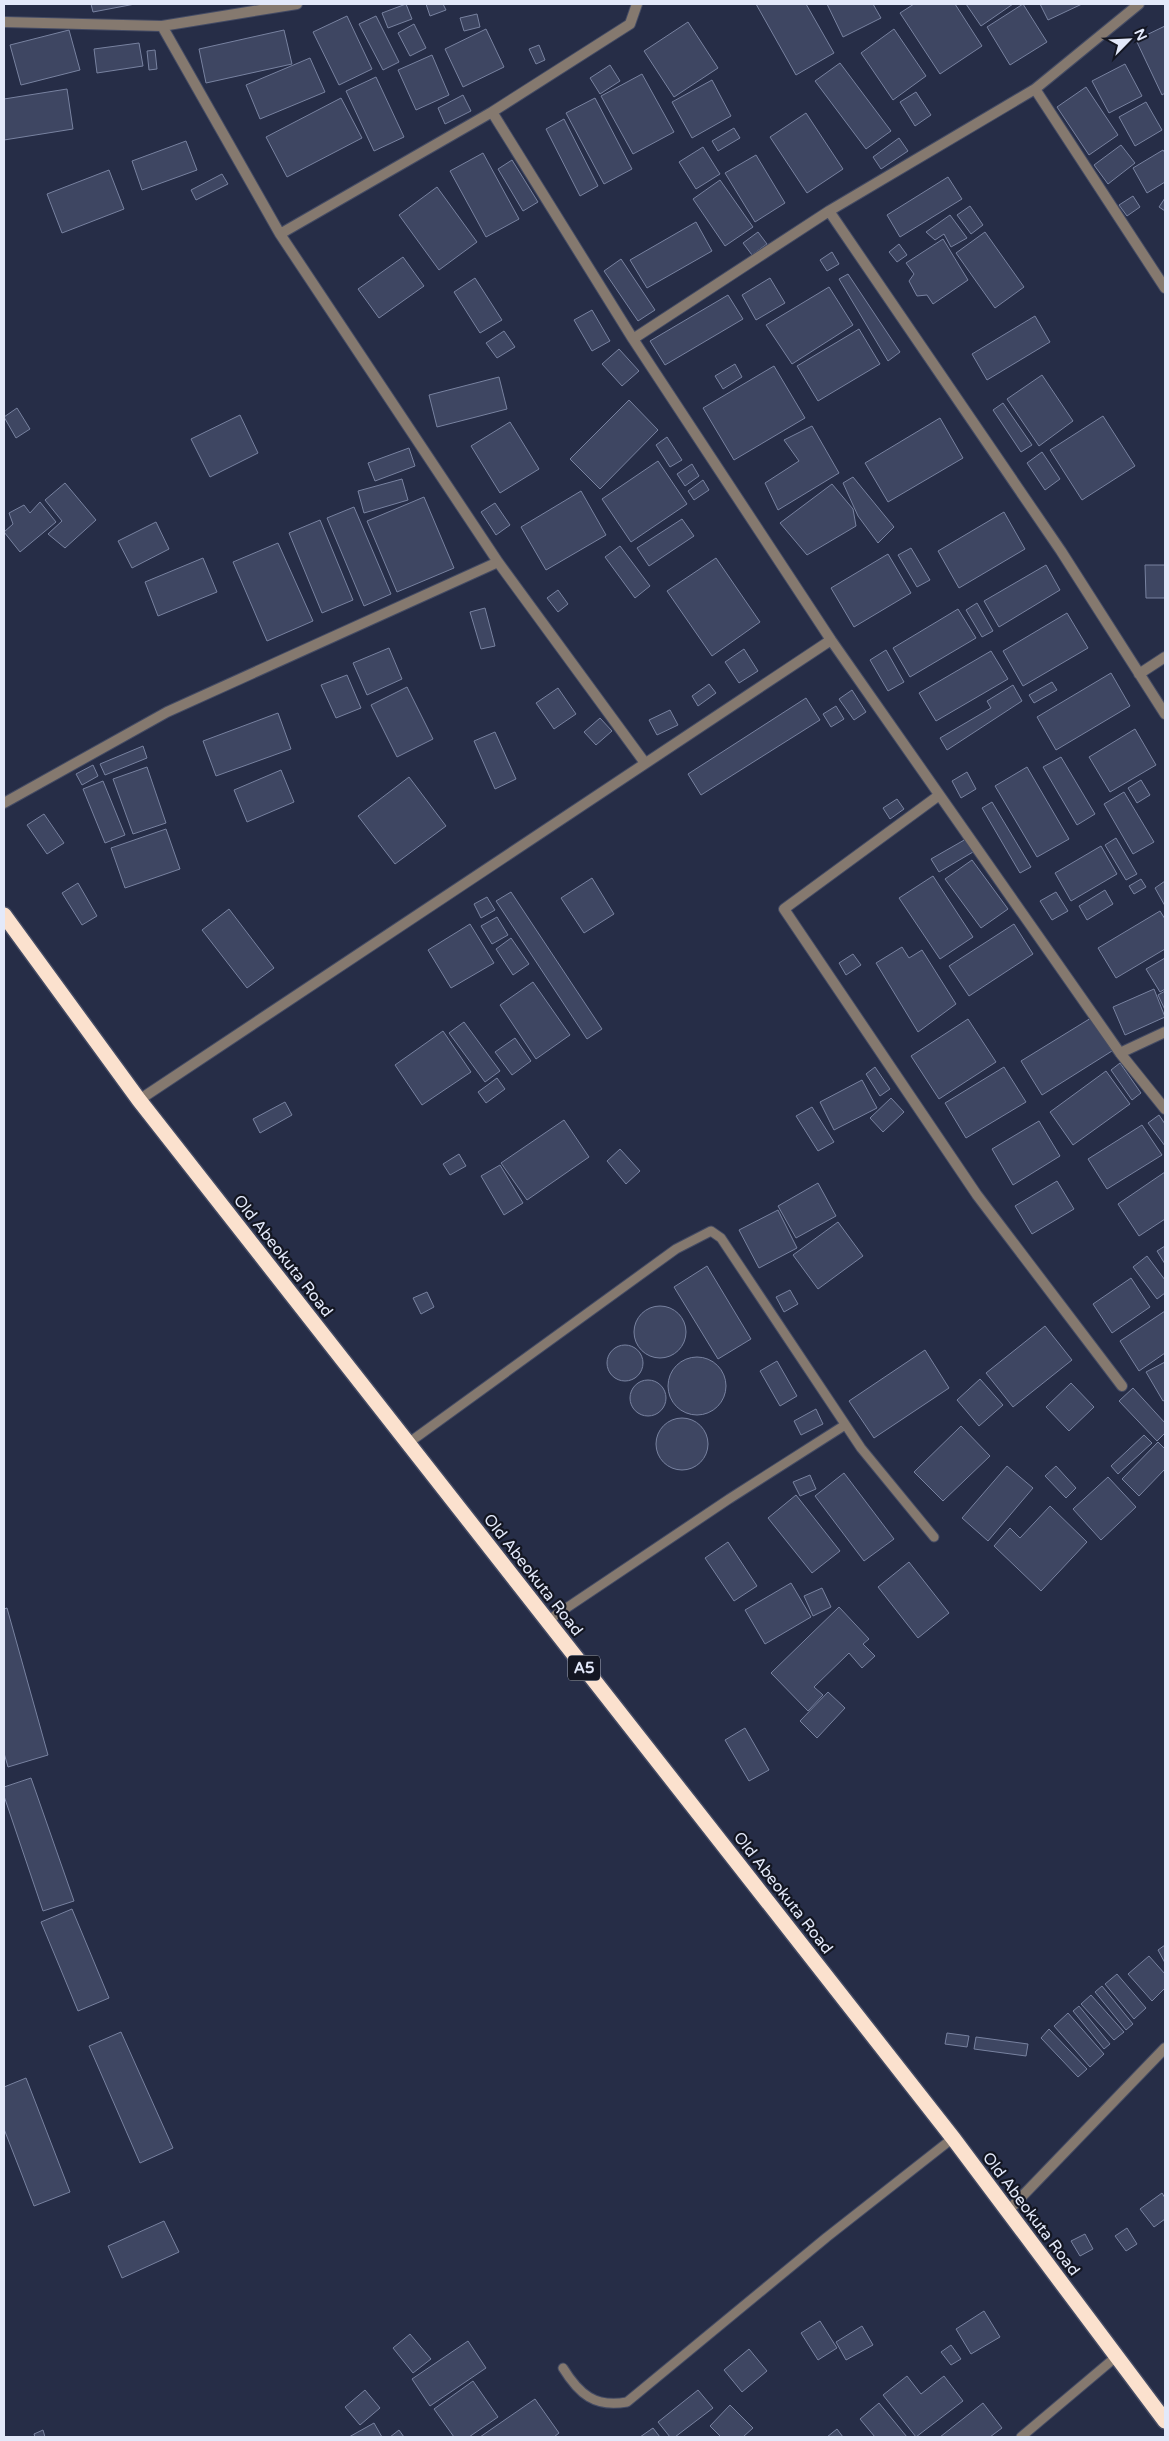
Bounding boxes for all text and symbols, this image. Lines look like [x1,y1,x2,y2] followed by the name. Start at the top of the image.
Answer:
[1104,15,1154,65] north arrow
[1130,26,1150,44] text: N
[229,1191,337,1321] street label: Old Abeokuta Road
[479,1510,587,1640] street label: Old Abeokuta Road
[568,1656,600,1680] road number: A5
[729,1828,837,1958] street label: Old Abeokuta Road
[978,2148,1084,2280] street label: Old Abeokuta Road

